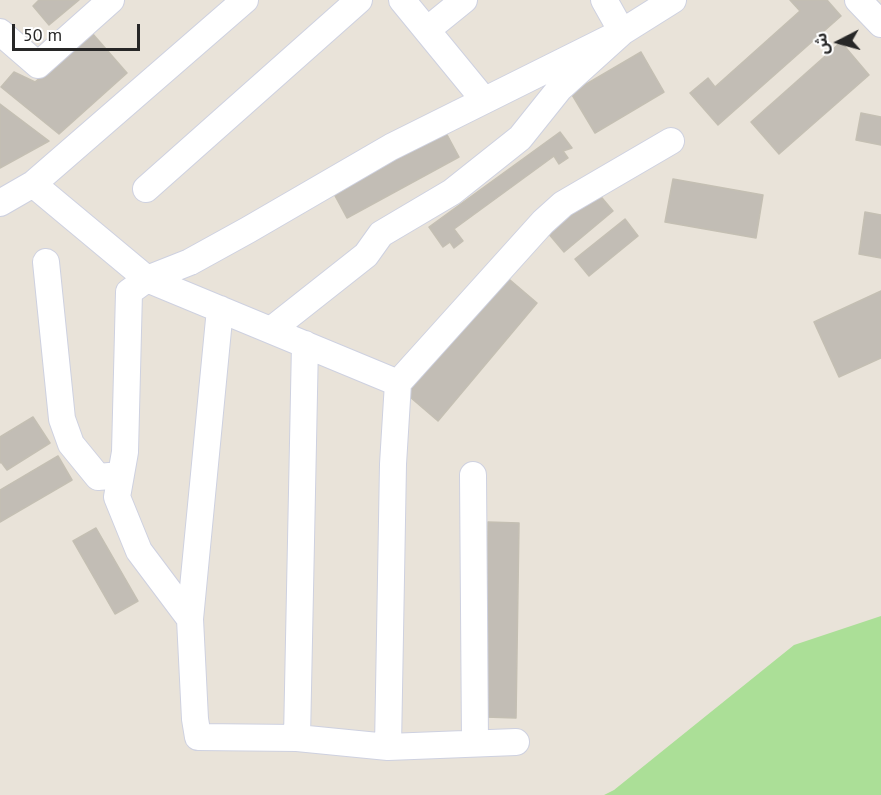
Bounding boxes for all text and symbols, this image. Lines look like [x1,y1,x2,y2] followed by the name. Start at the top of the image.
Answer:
[15,12,142,50] scale bar
[809,12,869,72] north arrow
[23,23,62,46] text: 50 m
[810,32,832,56] text: ش

